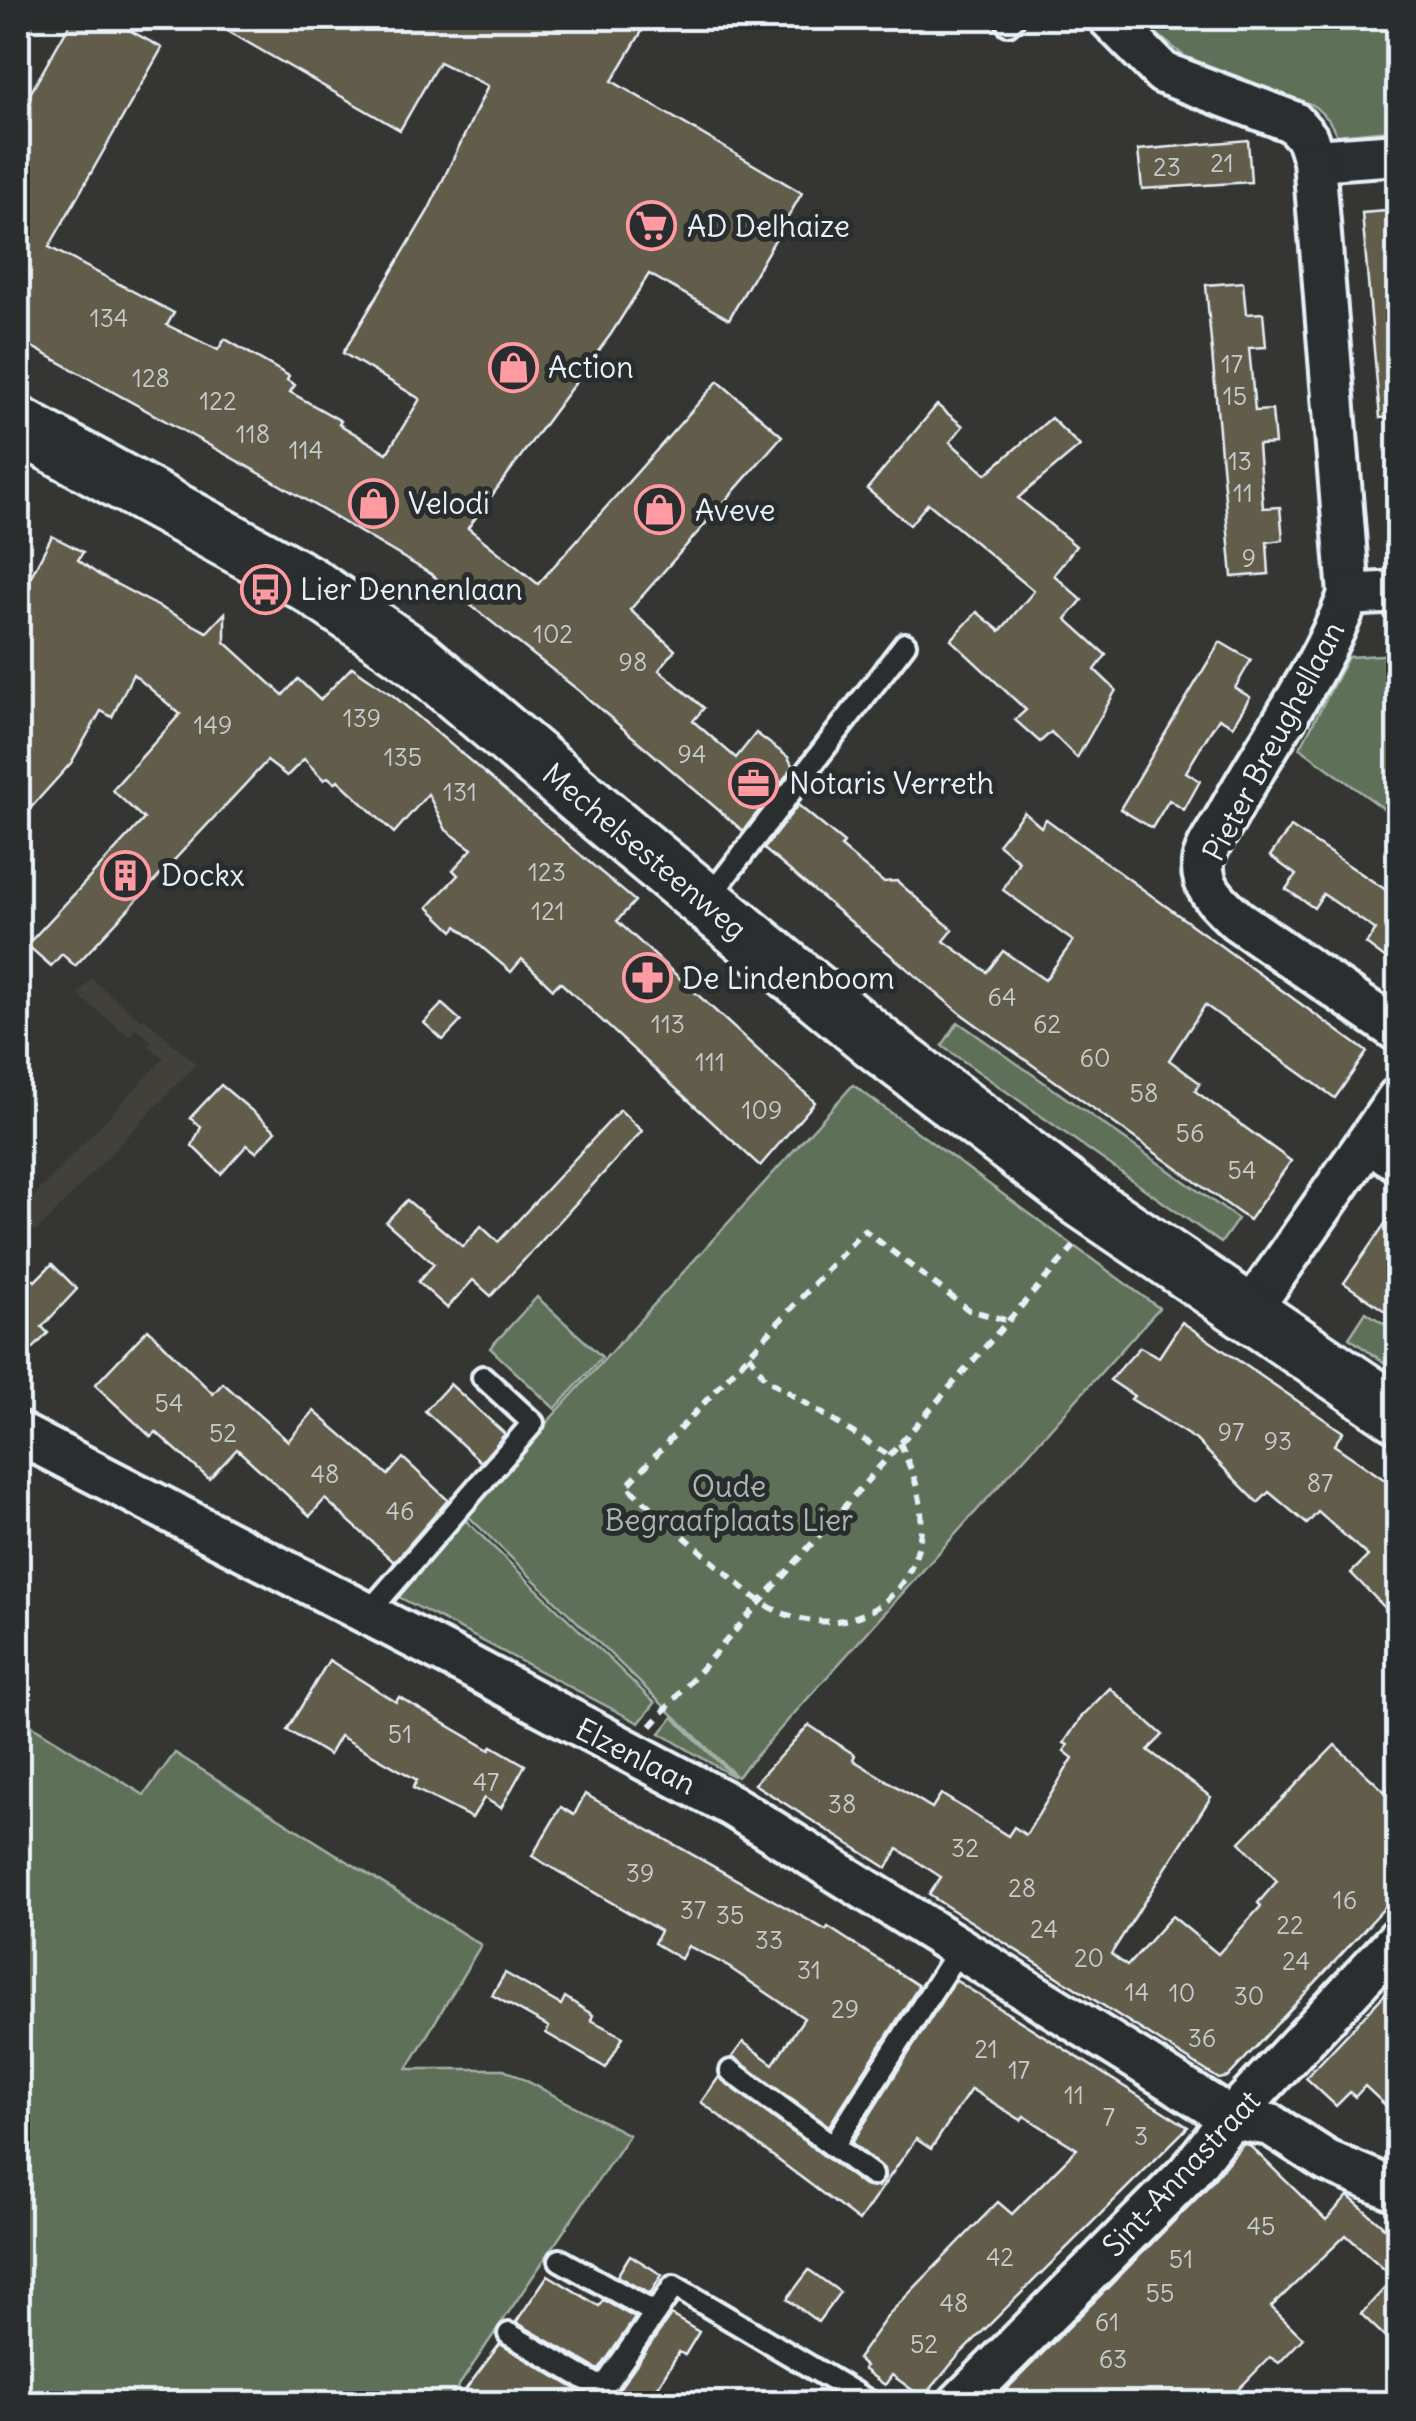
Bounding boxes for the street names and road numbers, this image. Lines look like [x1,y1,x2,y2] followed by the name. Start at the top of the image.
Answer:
[1194,615,1352,867] street label: Pieter Breughellaan
[535,754,755,948] street label: Mechelsesteenweg
[569,1710,703,1802] street label: Elzenlaan
[1094,2082,1268,2264] street label: Sint-Annastraat

